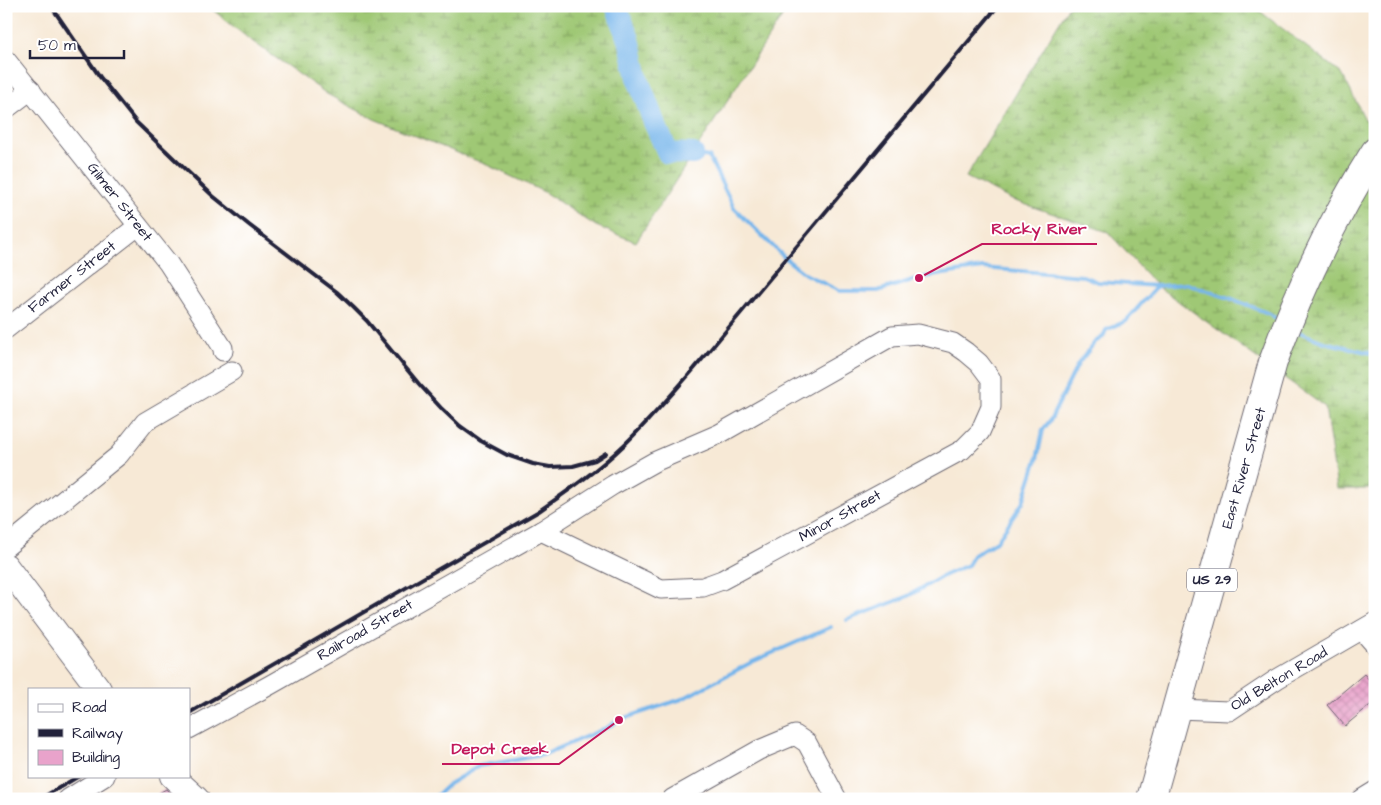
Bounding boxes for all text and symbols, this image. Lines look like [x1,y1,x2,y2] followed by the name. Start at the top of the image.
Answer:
[30,28,124,60] scale bar
[38,35,76,56] text: 50 m
[82,158,158,246] street label: Gilmer Street
[982,213,1097,244] callout: Rocky River
[991,218,1087,241] text: Rocky River
[24,236,120,318] street label: Farmer Street
[1217,405,1271,531] street label: East River Street
[795,485,885,547] street label: Minor Street
[1187,568,1237,592] road number: US 29
[313,594,417,666] street label: Railroad Street
[1227,642,1332,716] street label: Old Belton Road
[28,688,190,778] legend
[72,697,107,718] text: Road
[72,723,123,745] text: Railway
[442,733,559,764] callout: Depot Creek
[451,738,549,760] text: Depot Creek
[72,747,120,769] text: Building

